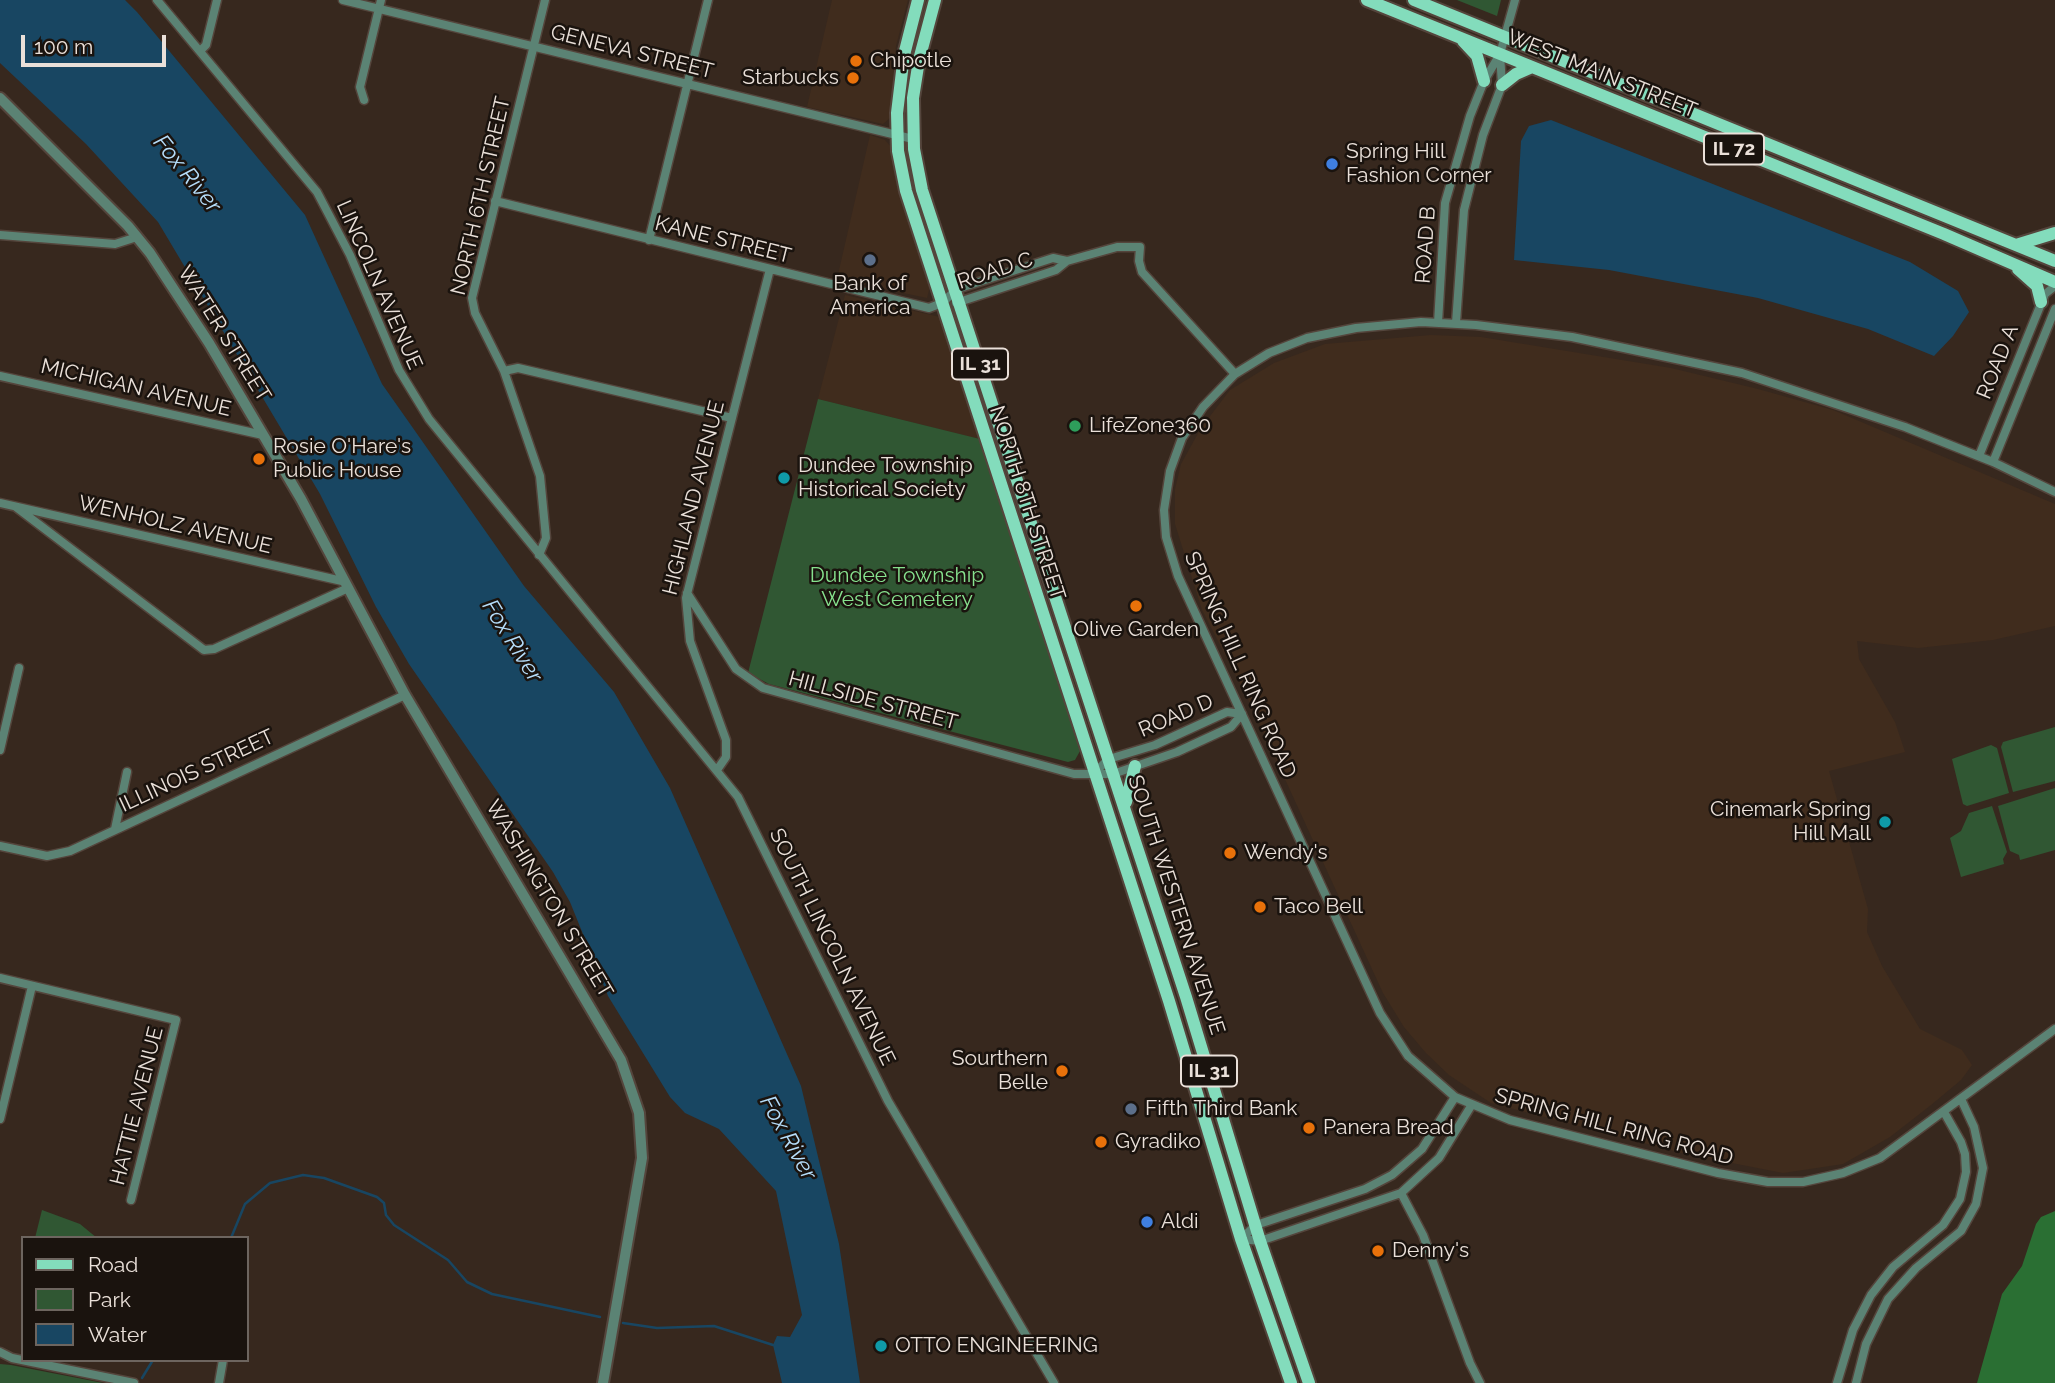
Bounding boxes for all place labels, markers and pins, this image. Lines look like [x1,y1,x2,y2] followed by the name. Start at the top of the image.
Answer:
[870,48,952,74] place label: Chipotle
[848,53,864,69] marker: Chipotle
[742,65,839,91] place label: Starbucks
[845,70,861,86] marker: Starbucks
[1346,139,1492,189] place label: Spring Hill Fashion Corner
[1324,156,1340,172] marker: Spring Hill Fashion Corner
[862,252,878,268] marker: Bank of America
[830,271,910,321] place label: Bank of America
[1089,413,1211,439] place label: LifeZone360
[1067,418,1083,434] marker: LifeZone360
[273,434,411,484] place label: Rosie O'Hare's Public House
[251,451,267,467] marker: Rosie O'Hare's Public House
[798,453,973,503] place label: Dundee Township Historical Society
[776,470,792,486] marker: Dundee Township Historical Society
[1128,598,1144,614] marker: Olive Garden
[1073,617,1199,643] place label: Olive Garden
[1710,797,1871,847] place label: Cinemark Spring Hill Mall
[1877,814,1893,830] marker: Cinemark Spring Hill Mall
[1244,840,1328,866] place label: Wendy's
[1222,845,1238,861] marker: Wendy's
[1274,894,1363,920] place label: Taco Bell
[1252,899,1268,915] marker: Taco Bell
[952,1046,1048,1096] place label: Sourthern Belle
[1054,1063,1070,1079] marker: Sourthern Belle
[1145,1096,1297,1122] place label: Fifth Third Bank
[1123,1101,1139,1117] marker: Fifth Third Bank
[1323,1115,1454,1141] place label: Panera Bread
[1301,1120,1317,1136] marker: Panera Bread
[1115,1129,1201,1155] place label: Gyradiko
[1093,1134,1109,1150] marker: Gyradiko
[1161,1209,1199,1235] place label: Aldi
[1139,1214,1155,1230] marker: Aldi
[1392,1238,1469,1264] place label: Denny's
[1370,1243,1386,1259] marker: Denny's
[895,1333,1098,1359] place label: OTTO ENGINEERING
[873,1338,889,1354] marker: OTTO ENGINEERING

